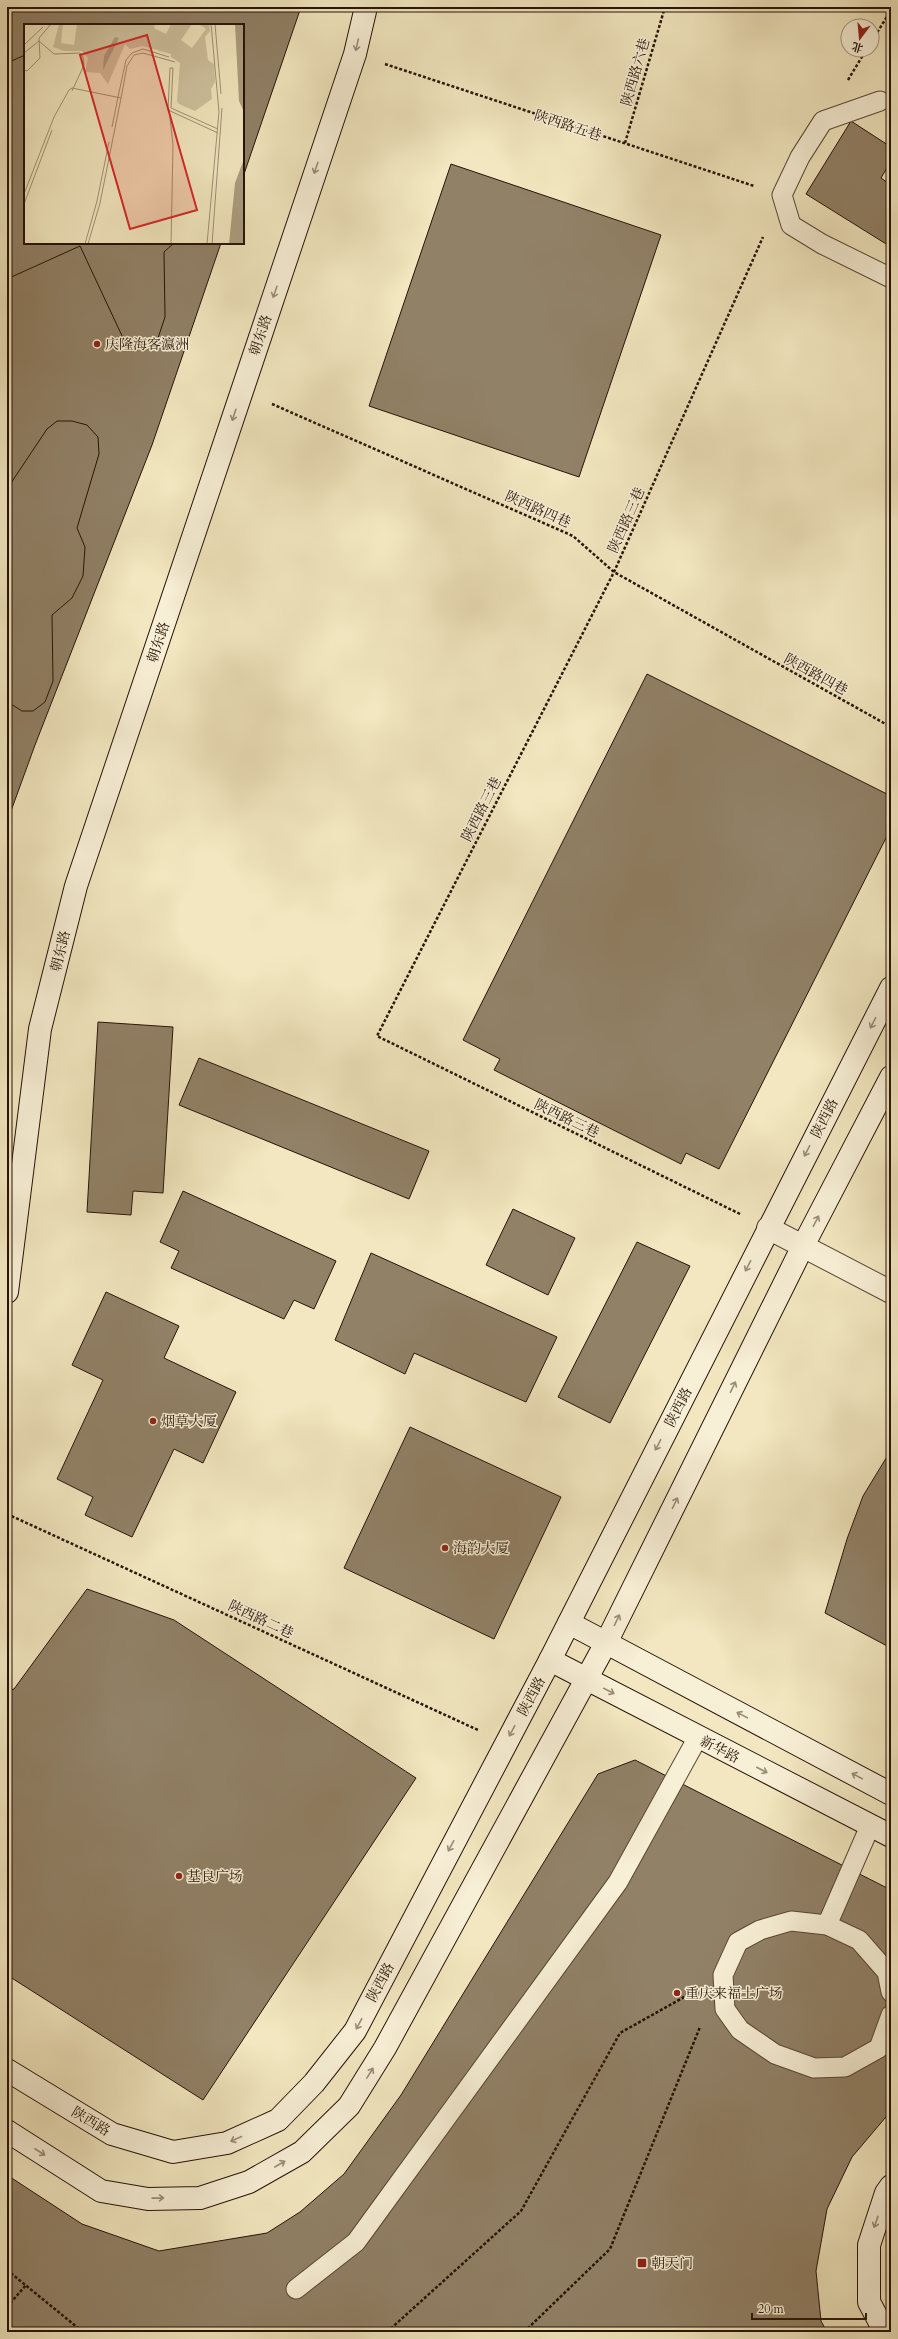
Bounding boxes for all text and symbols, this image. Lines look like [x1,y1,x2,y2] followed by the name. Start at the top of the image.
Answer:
[840,18,880,58] north arrow
[24,24,244,244] inset map
[617,36,654,108] street label: 陕西路六巷
[353,38,360,51] one-way arrow
[850,38,865,56] text: 北
[532,106,604,145] street label: 陕西路五巷
[312,162,320,174] one-way arrow
[271,285,278,298] one-way arrow
[245,312,276,358] street label: 朝东路
[105,335,189,354] place label: 庆隆海客瀛洲
[92,339,102,349] marker: 庆隆海客瀛洲
[229,409,237,421] one-way arrow
[604,484,649,556] street label: 陕西路三巷
[502,487,574,532] street label: 陕西路四巷
[143,619,174,665] street label: 朝东路
[781,649,851,700] street label: 陕西路四巷
[457,774,506,845] street label: 陕西路三巷
[46,928,75,974] street label: 朝东路
[869,1016,876,1028] one-way arrow
[531,1095,602,1142] street label: 陕西路三巷
[806,1095,842,1141] street label: 陕西路
[803,1144,811,1156] one-way arrow
[813,1215,821,1227] one-way arrow
[744,1260,751,1272] one-way arrow
[730,1381,737,1393] one-way arrow
[660,1384,696,1430] street label: 陕西路
[161,1412,217,1431] place label: 烟草大厦
[148,1416,158,1426] marker: 烟草大厦
[654,1439,662,1451] one-way arrow
[672,1498,679,1510] one-way arrow
[453,1539,509,1558] place label: 海韵大厦
[440,1543,450,1553] marker: 海韵大厦
[225,1596,297,1643] street label: 陕西路二巷
[614,1614,622,1626] one-way arrow
[513,1673,550,1719] street label: 陕西路
[603,1688,615,1695] one-way arrow
[736,1711,748,1718] one-way arrow
[508,1725,515,1737] one-way arrow
[697,1731,743,1767] street label: 新华路
[756,1767,768,1774] one-way arrow
[851,1771,863,1779] one-way arrow
[447,1840,455,1852] one-way arrow
[187,1867,243,1886] place label: 基良广场
[174,1871,184,1881] marker: 基良广场
[362,1959,399,2005] street label: 陕西路
[685,1984,783,2003] place label: 重庆来福士广场
[672,1988,682,1998] marker: 重庆来福士广场
[355,2017,362,2029] one-way arrow
[366,2068,374,2079] one-way arrow
[68,2102,114,2140] street label: 陕西路
[231,2136,243,2143] one-way arrow
[34,2148,45,2156] one-way arrow
[274,2159,286,2167] one-way arrow
[151,2195,164,2202] one-way arrow
[872,2216,880,2228] one-way arrow
[651,2254,693,2273] place label: 朝天门
[636,2257,648,2269] marker: 朝天门
[752,2295,866,2321] scale bar
[758,2301,785,2317] text: 20 m

